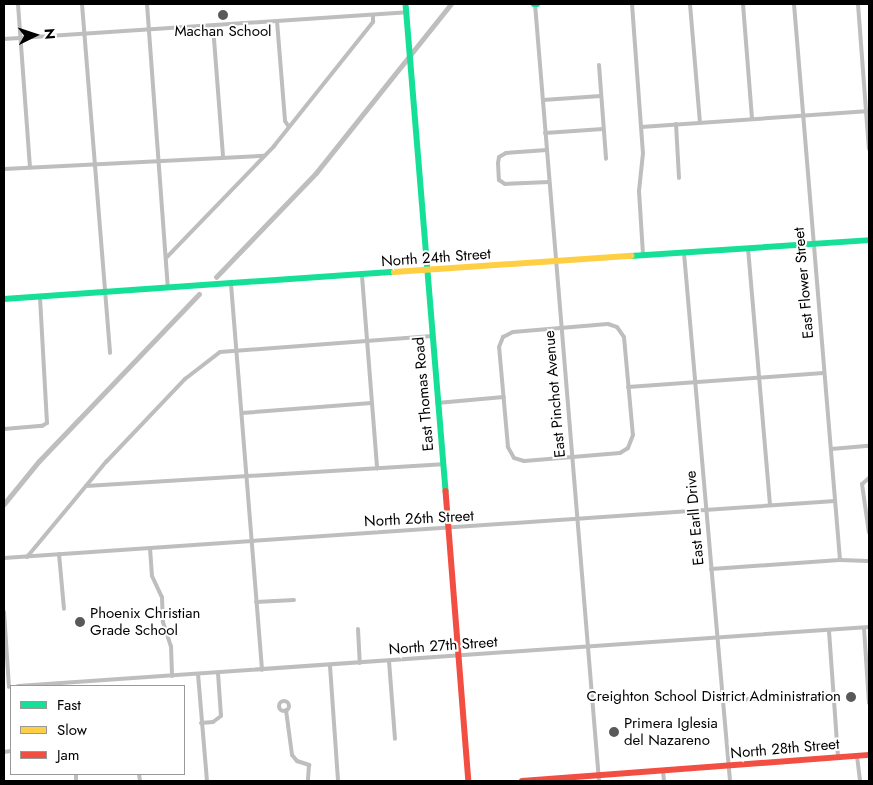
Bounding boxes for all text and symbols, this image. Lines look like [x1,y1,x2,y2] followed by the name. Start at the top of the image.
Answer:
[217,9,229,21] marker: Machan School
[10,10,60,60] north arrow
[174,23,272,41] place label: Machan School
[40,28,60,40] text: N
[790,227,818,339] street label: East Flower Street
[381,245,491,271] street label: North 24th Street
[540,330,570,458] street label: East Pinchot Avenue
[410,336,438,452] street label: East Thomas Road
[682,470,708,566] street label: East Earll Drive
[364,507,474,531] street label: North 26th Street
[90,604,200,639] place label: Phoenix Christian Grade School
[74,616,86,628] marker: Phoenix Christian Grade School
[388,633,498,659] street label: North 27th Street
[10,685,185,775] legend
[587,688,841,706] place label: Creighton School District Administration
[845,691,857,703] marker: Creighton School District Administration
[57,694,81,716] text: Fast
[624,714,718,749] place label: Primera Iglesia del Nazareno
[57,719,87,741] text: Slow
[608,726,620,738] marker: Primera Iglesia del Nazareno
[730,735,840,763] street label: North 28th Street
[57,744,80,766] text: Jam

